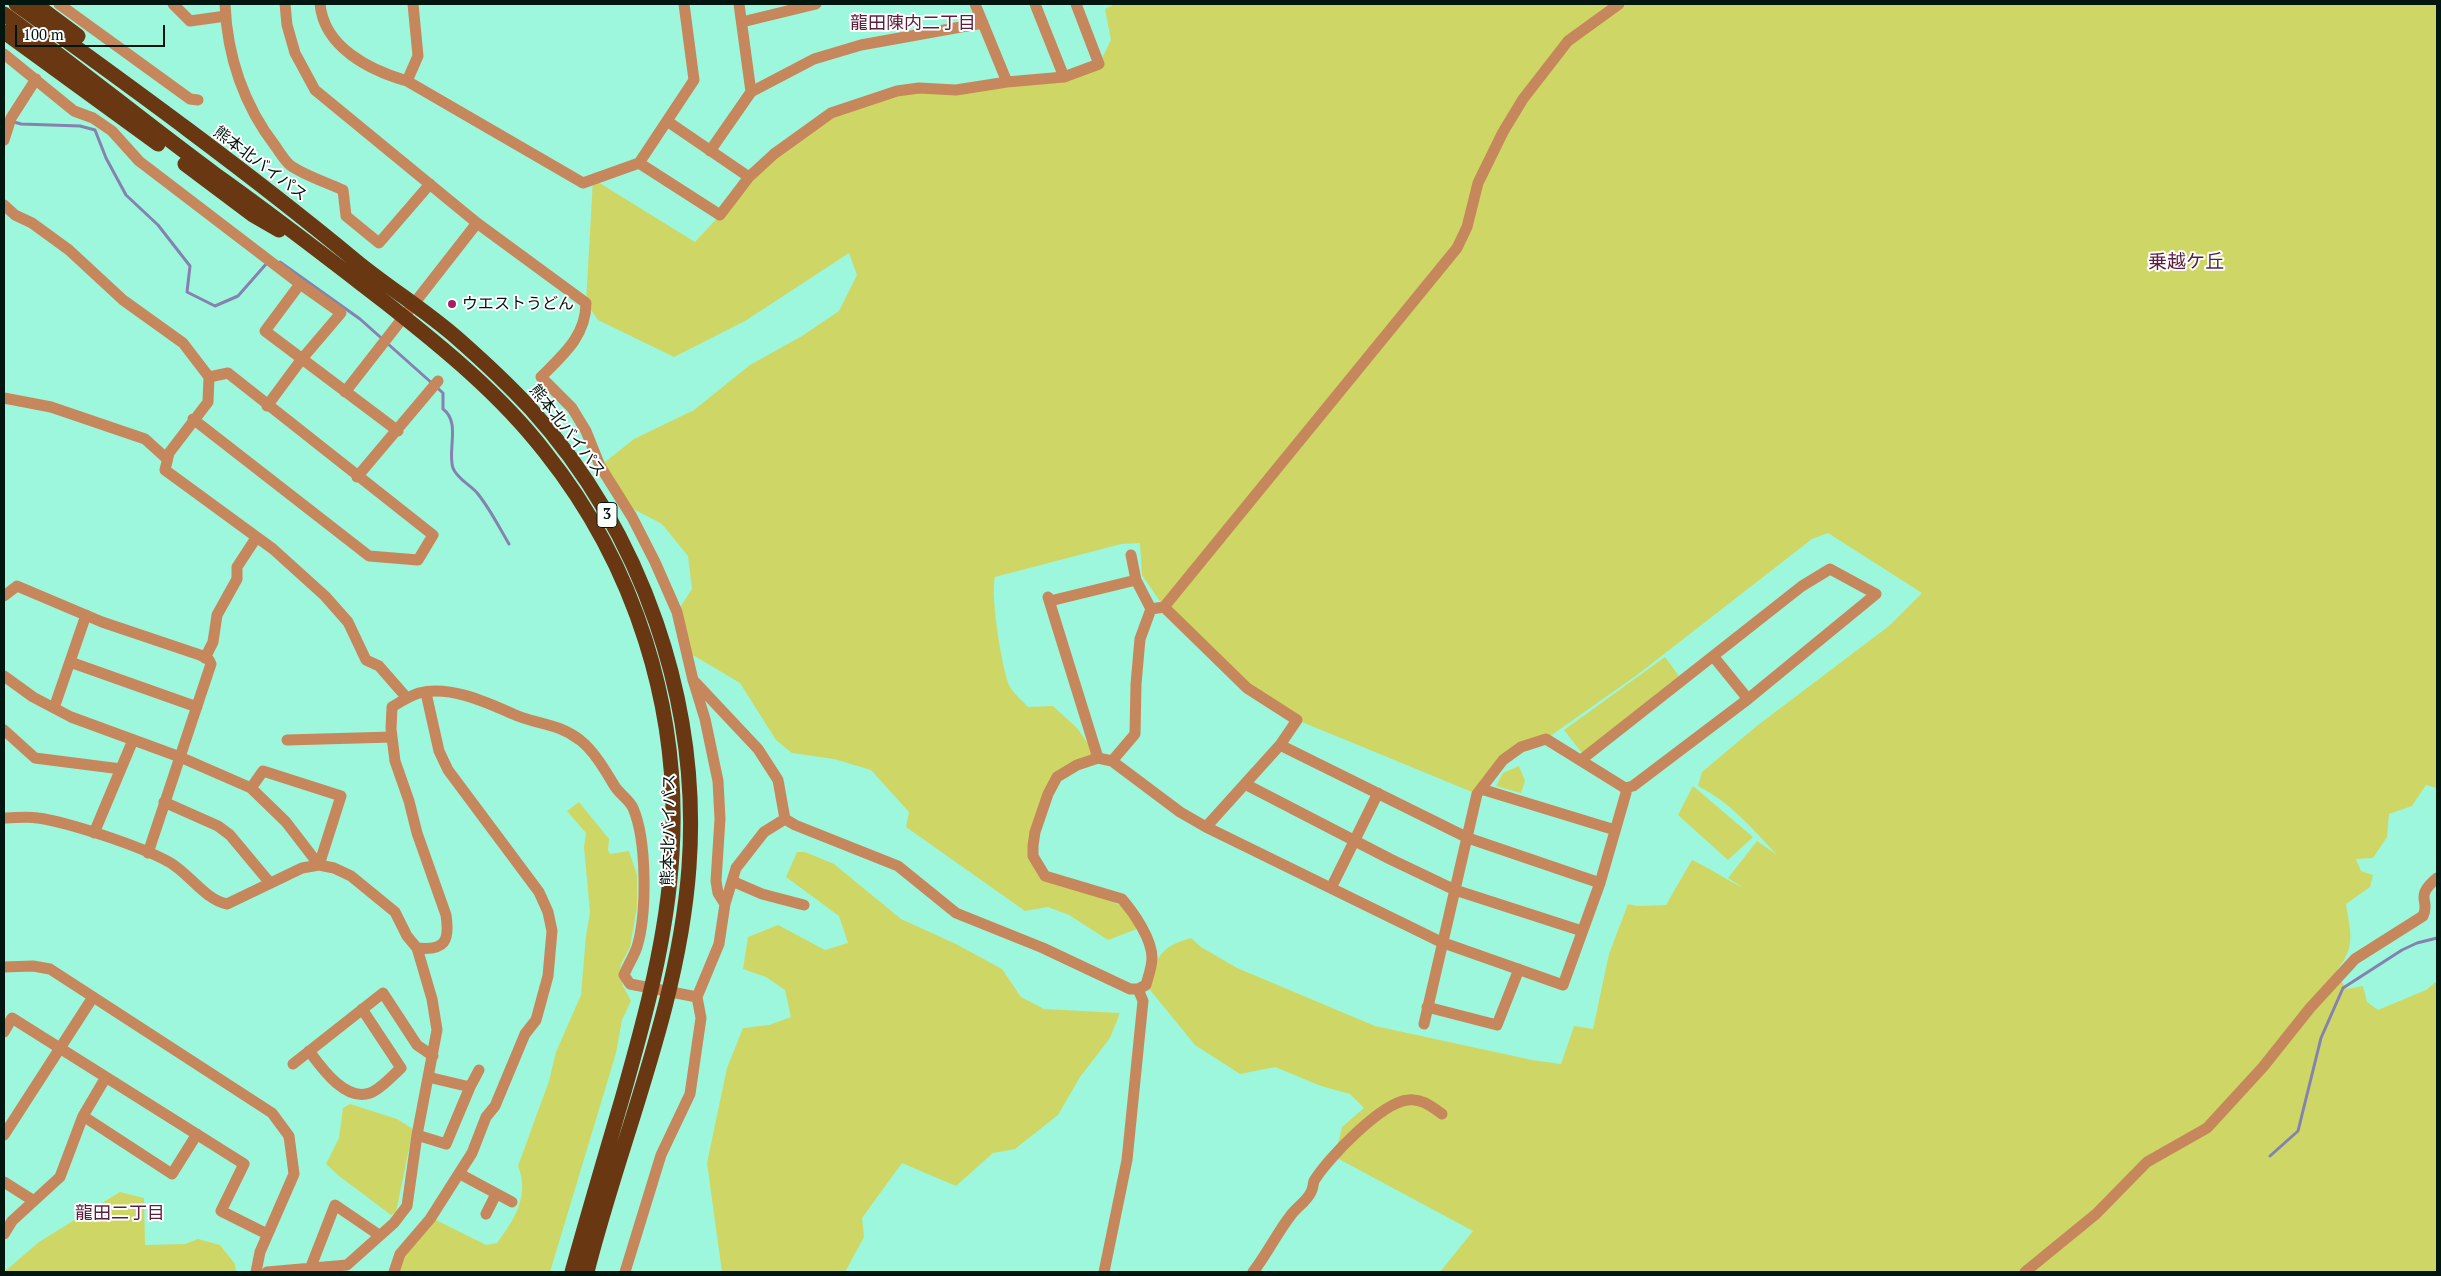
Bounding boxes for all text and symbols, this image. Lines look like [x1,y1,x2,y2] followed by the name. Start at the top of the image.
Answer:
[850,13,976,35] district label: 龍田陳内二丁目
[18,15,168,47] scale bar
[23,24,64,44] text: 100 m
[209,123,311,205] street label: 熊本北バイパス
[2148,252,2224,274] district label: 乗越ケ丘
[462,294,574,314] place label: ウエストうどん
[446,298,458,310] marker: ウエストうどん
[525,381,609,481] street label: 熊本北バイパス
[597,502,617,528] road number: 3
[658,774,680,886] street label: 熊本北バイパス
[75,1203,165,1225] district label: 龍田二丁目

